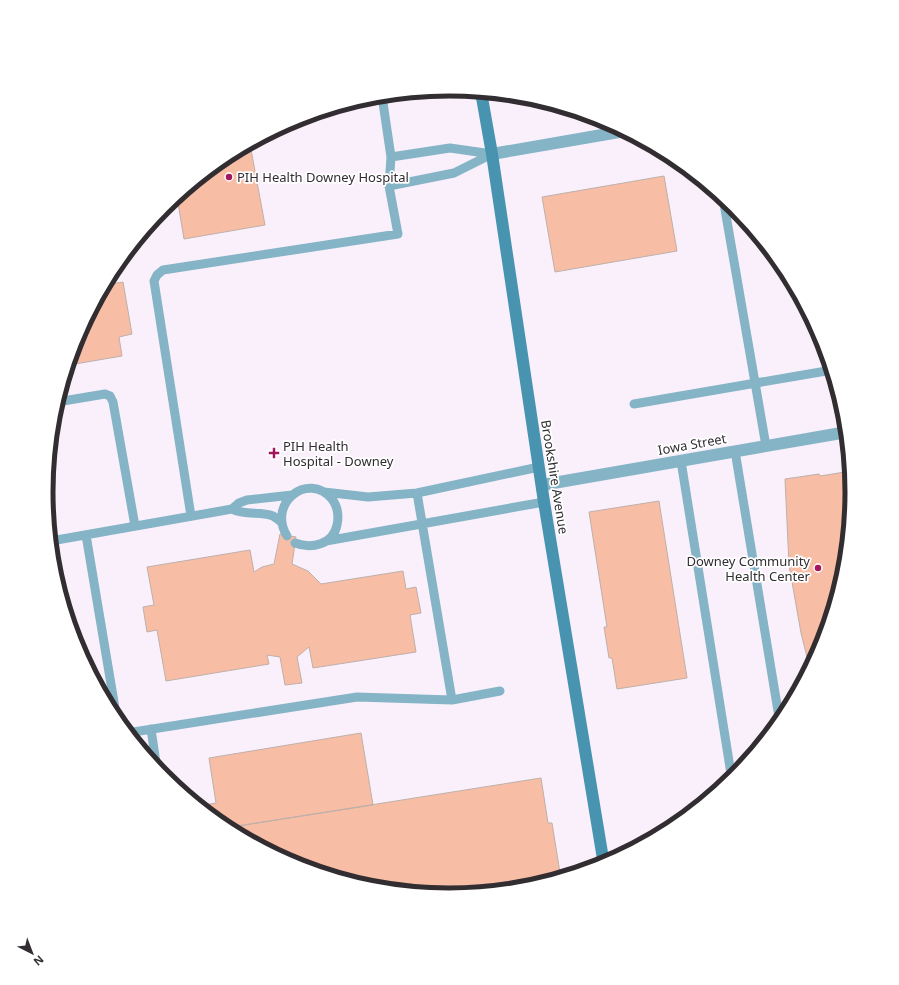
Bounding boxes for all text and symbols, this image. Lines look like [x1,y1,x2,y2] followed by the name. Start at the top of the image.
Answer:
[237,168,409,186] place label: PIH Health Downey Hospital
[224,172,234,182] marker: PIH Health Downey Hospital
[537,419,573,535] street label: Brookshire Avenue
[656,429,728,459] street label: Iowa Street
[283,437,394,470] place label: PIH Health Hospital - Downey
[268,447,280,459] marker: PIH Health Hospital - Downey
[686,552,811,585] place label: Downey Community Health Center
[813,563,823,573] marker: Downey Community Health Center
[12,933,52,973] north arrow
[31,952,47,969] text: N

